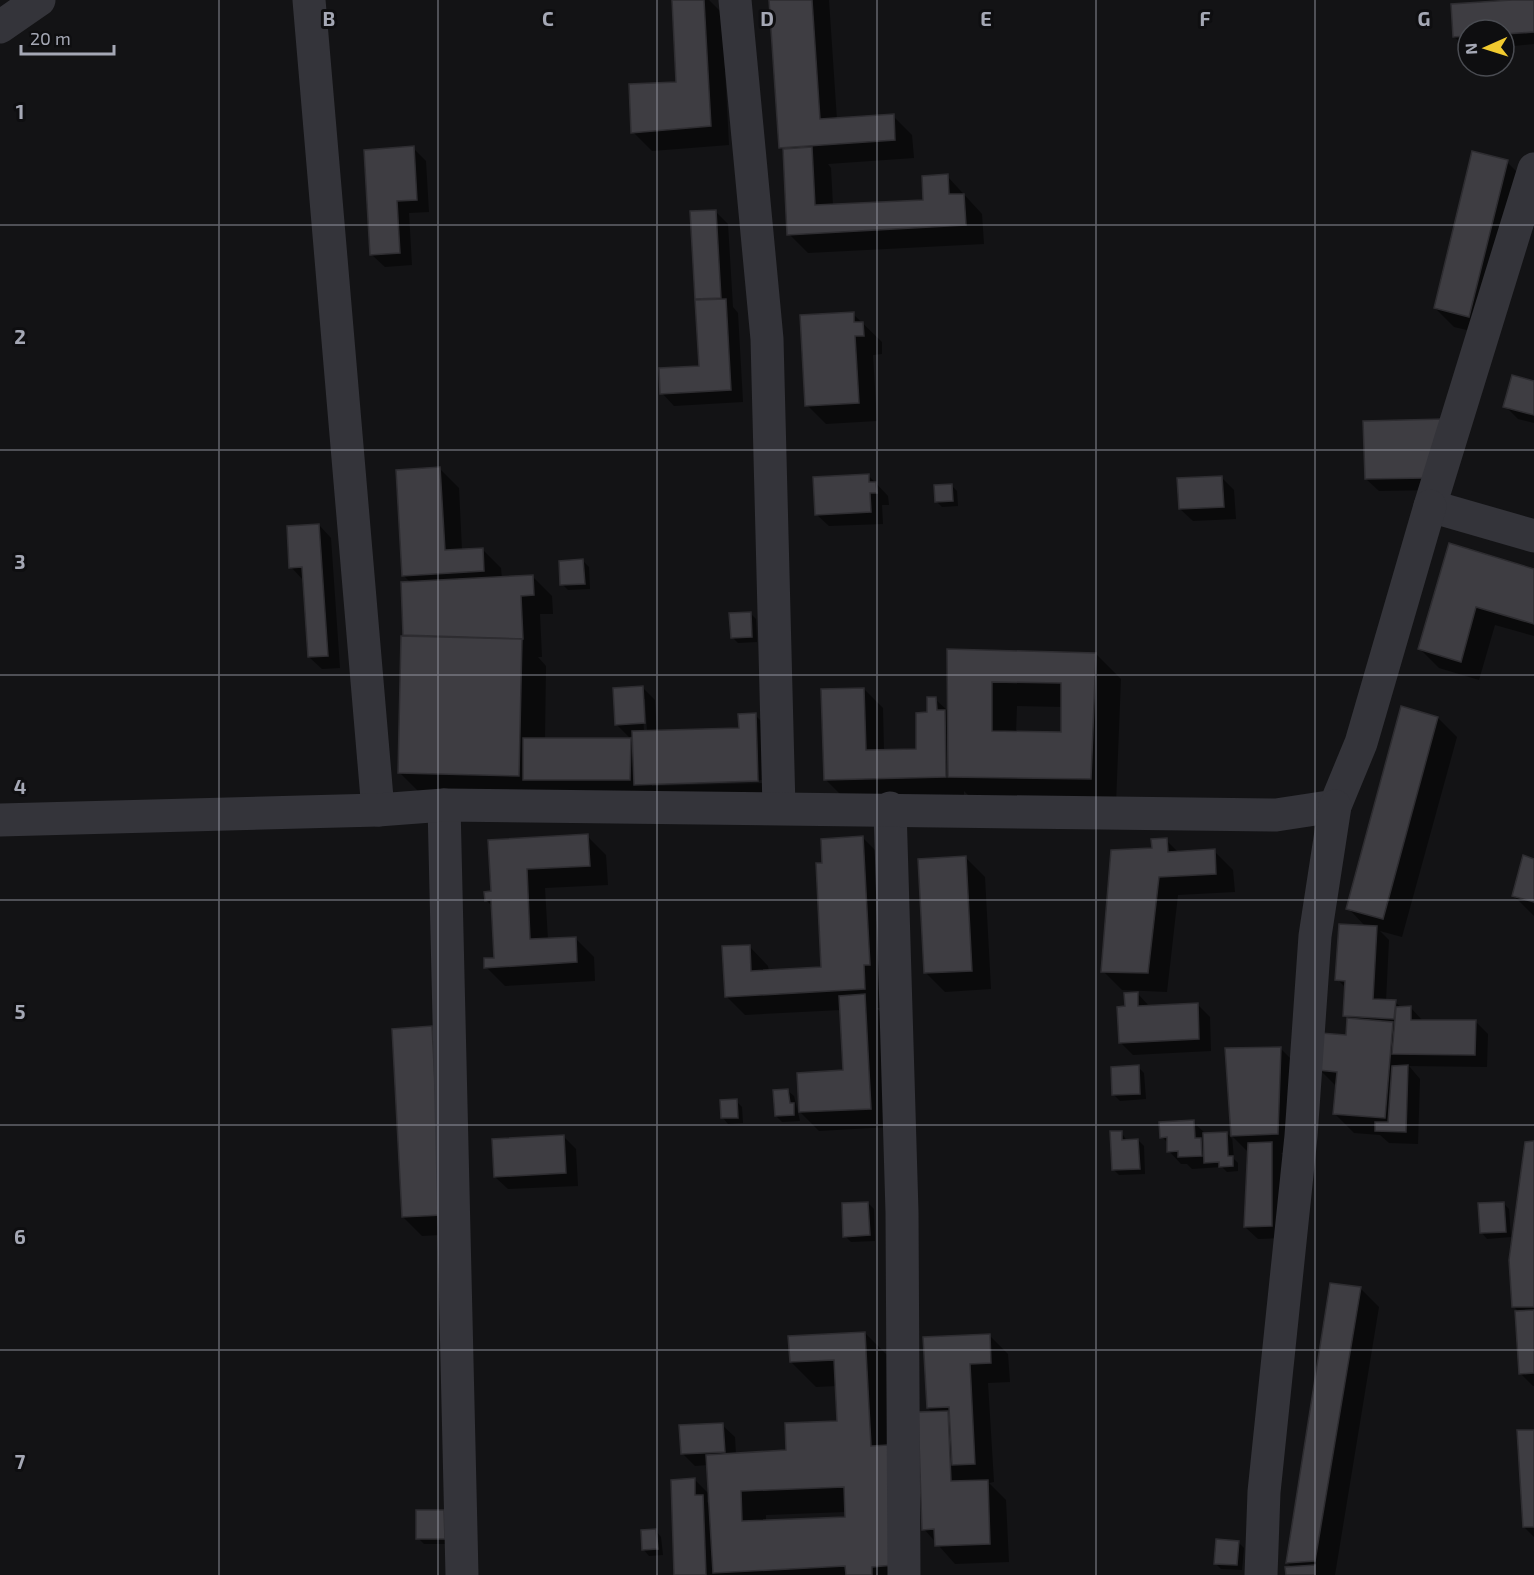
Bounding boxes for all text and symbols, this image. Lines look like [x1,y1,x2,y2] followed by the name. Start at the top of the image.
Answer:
[323,6,335,30] text: B
[542,6,554,30] text: C
[760,6,774,30] text: D
[980,6,992,30] text: E
[1199,6,1211,30] text: F
[1418,6,1430,30] text: G
[21,18,114,56] scale bar
[1456,18,1516,78] north arrow
[30,27,71,49] text: 20 m
[1461,43,1480,55] text: N
[16,99,24,123] text: 1
[14,324,26,348] text: 2
[14,549,26,573] text: 3
[14,774,27,798] text: 4
[14,999,26,1023] text: 5
[14,1224,26,1248] text: 6
[15,1449,26,1473] text: 7

